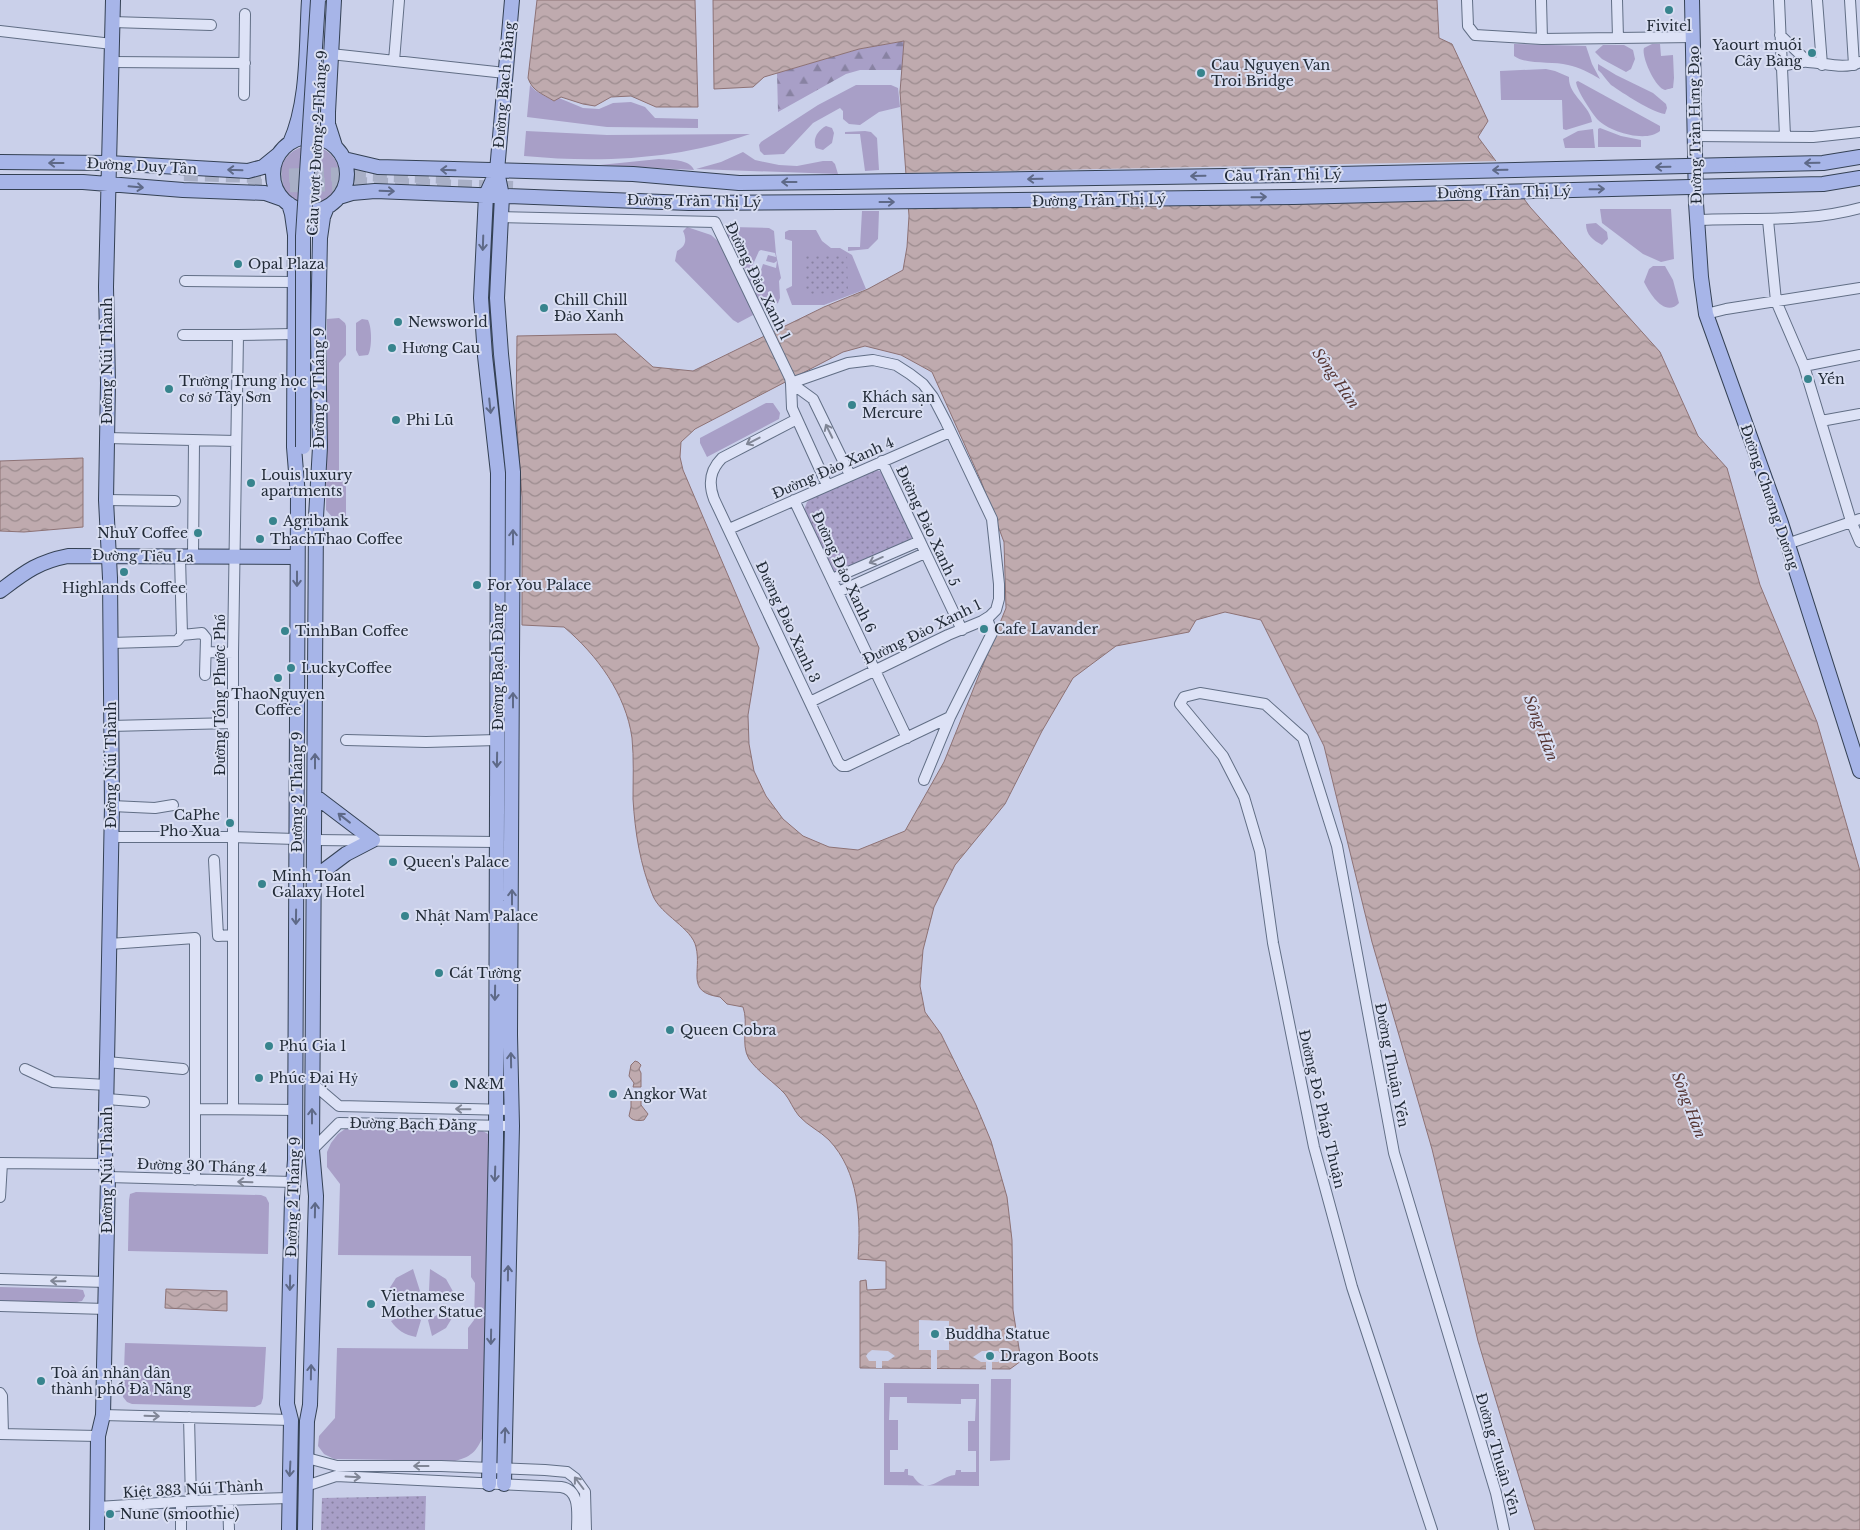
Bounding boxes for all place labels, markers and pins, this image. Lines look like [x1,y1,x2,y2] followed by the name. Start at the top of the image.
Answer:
[1663,4,1675,16] marker: Fivitel
[1646,17,1692,35] place label: Fivitel
[1711,36,1803,70] place label: Yaourt muối Cây Bàng
[1806,47,1818,59] marker: Yaourt muối Cây Bàng
[1211,56,1331,90] place label: Cau Nguyen Van Troi Bridge
[1195,67,1207,79] marker: Cau Nguyen Van Troi Bridge
[248,255,325,273] place label: Opal Plaza
[232,258,244,270] marker: Opal Plaza
[554,291,628,325] place label: Chill Chill Đảo Xanh
[538,302,550,314] marker: Chill Chill Đảo Xanh
[408,313,488,331] place label: Newsworld
[392,316,404,328] marker: Newsworld
[402,339,481,357] place label: Hương Cau
[386,342,398,354] marker: Hương Cau
[1817,370,1845,388] place label: Yến
[179,372,307,406] place label: Trường Trung học cơ sở Tây Sơn
[1802,373,1814,385] marker: Yến
[163,383,175,395] marker: Trường Trung học cơ sở Tây Sơn
[862,388,936,422] place label: Khách sạn Mercure
[846,399,858,411] marker: Khách sạn Mercure
[406,411,454,429] place label: Phi Lũ
[390,414,402,426] marker: Phi Lũ
[261,466,352,500] place label: Louis luxury apartments
[245,477,257,489] marker: Louis luxury apartments
[282,512,349,530] place label: Agribank
[267,515,279,527] marker: Agribank
[97,524,188,542] place label: NhuY Coffee
[192,527,204,539] marker: NhuY Coffee
[270,530,403,548] place label: ThachThao Coffee
[254,533,266,545] marker: ThachThao Coffee
[118,566,130,578] marker: Highlands Coffee
[487,576,591,594] place label: For You Palace
[62,579,186,597] place label: Highlands Coffee
[471,579,483,591] marker: For You Palace
[994,620,1099,638] place label: Cafe Lavander
[295,622,409,640] place label: TinhBan Coffee
[978,623,990,635] marker: Cafe Lavander
[279,625,291,637] marker: TinhBan Coffee
[301,659,392,677] place label: LuckyCoffee
[285,662,297,674] marker: LuckyCoffee
[272,672,284,684] marker: ThaoNguyen Coffee
[231,685,325,719] place label: ThaoNguyen Coffee
[159,806,220,840] place label: CaPhe Pho Xua
[224,817,236,829] marker: CaPhe Pho Xua
[403,853,509,871] place label: Queen's Palace
[387,856,399,868] marker: Queen's Palace
[272,867,365,901] place label: Minh Toan Galaxy Hotel
[256,878,268,890] marker: Minh Toan Galaxy Hotel
[415,907,538,925] place label: Nhật Nam Palace
[399,910,411,922] marker: Nhật Nam Palace
[449,964,522,982] place label: Cát Tường
[433,967,445,979] marker: Cát Tường
[680,1021,777,1039] place label: Queen Cobra
[664,1024,676,1036] marker: Queen Cobra
[279,1037,346,1055] place label: Phú Gia 1
[263,1040,275,1052] marker: Phú Gia 1
[269,1069,358,1087] place label: Phúc Đại Hỷ
[253,1072,265,1084] marker: Phúc Đại Hỷ
[464,1075,504,1093] place label: N&M
[448,1078,460,1090] marker: N&M
[622,1085,708,1103] place label: Angkor Wat
[607,1088,619,1100] marker: Angkor Wat
[380,1287,483,1321] place label: Vietnamese Mother Statue
[365,1298,377,1310] marker: Vietnamese Mother Statue
[945,1325,1050,1343] place label: Buddha Statue
[929,1328,941,1340] marker: Buddha Statue
[1000,1347,1099,1365] place label: Dragon Boots
[984,1350,996,1362] marker: Dragon Boots
[51,1364,192,1398] place label: Toà án nhân dân thành phố Đà Nẵng
[35,1375,47,1387] marker: Toà án nhân dân thành phố Đà Nẵng
[120,1505,239,1523] place label: Nune (smoothie)
[104,1508,116,1520] marker: Nune (smoothie)

